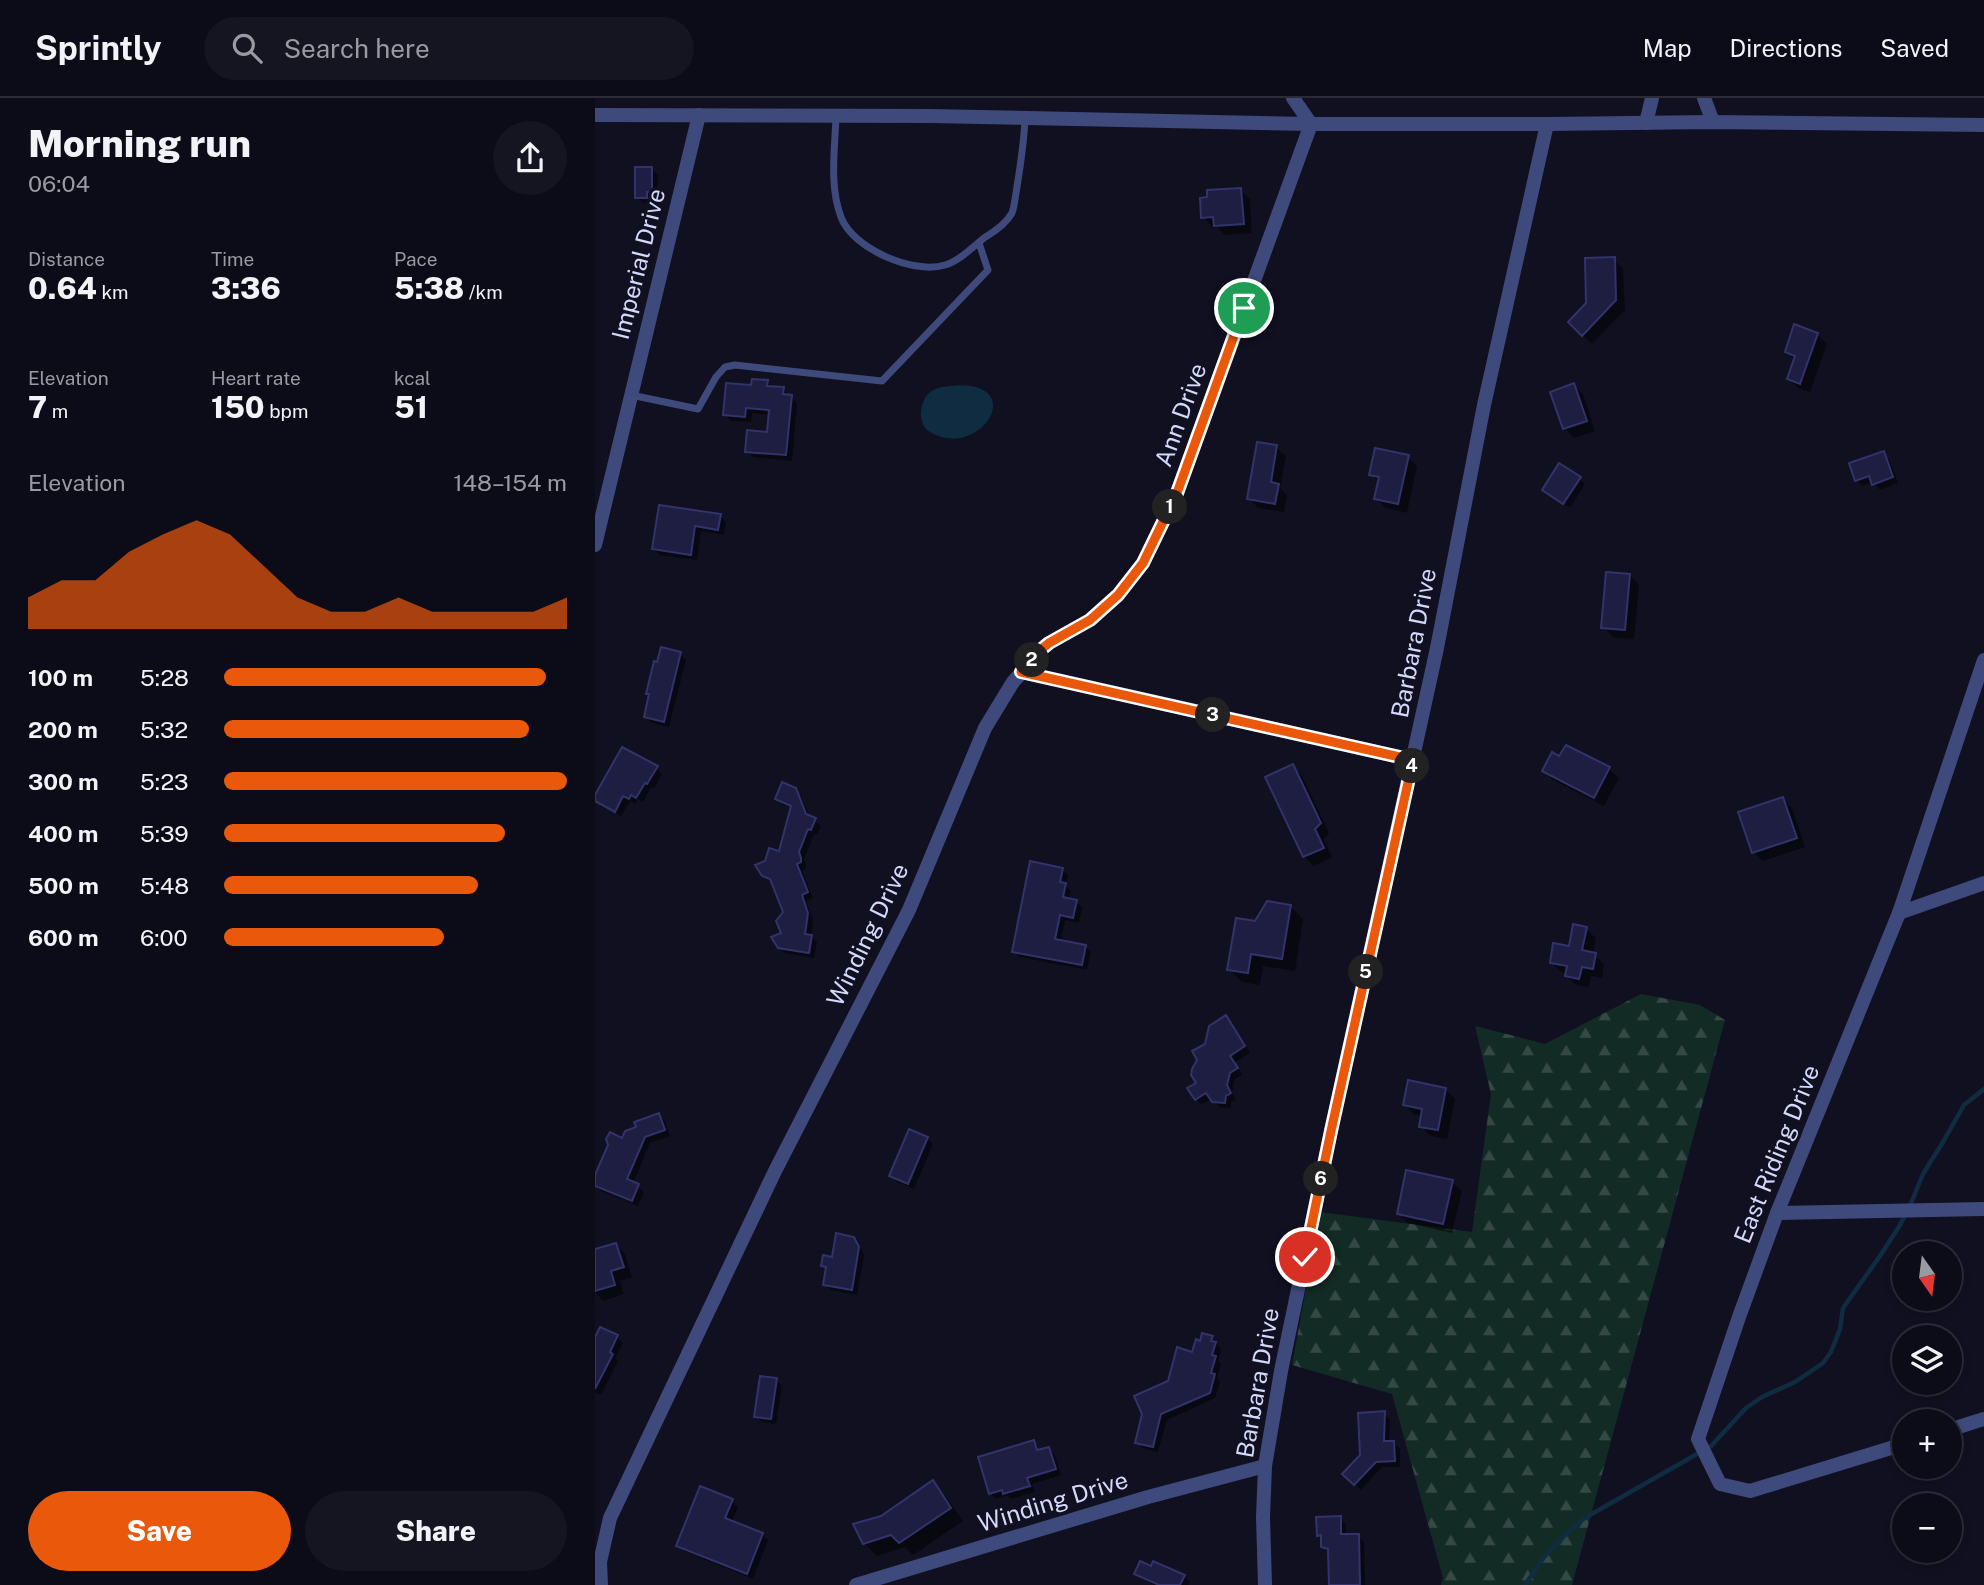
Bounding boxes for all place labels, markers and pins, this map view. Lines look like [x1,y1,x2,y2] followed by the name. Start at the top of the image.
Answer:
[1214,278,1274,338] pin
[1153,490,1187,524] pin: 1
[1015,642,1049,678] pin: 2
[1195,698,1231,732] pin: 3
[1395,748,1429,784] pin: 4
[1349,954,1383,990] pin: 5
[1303,1162,1339,1196] pin: 6
[1275,1227,1335,1287] pin

